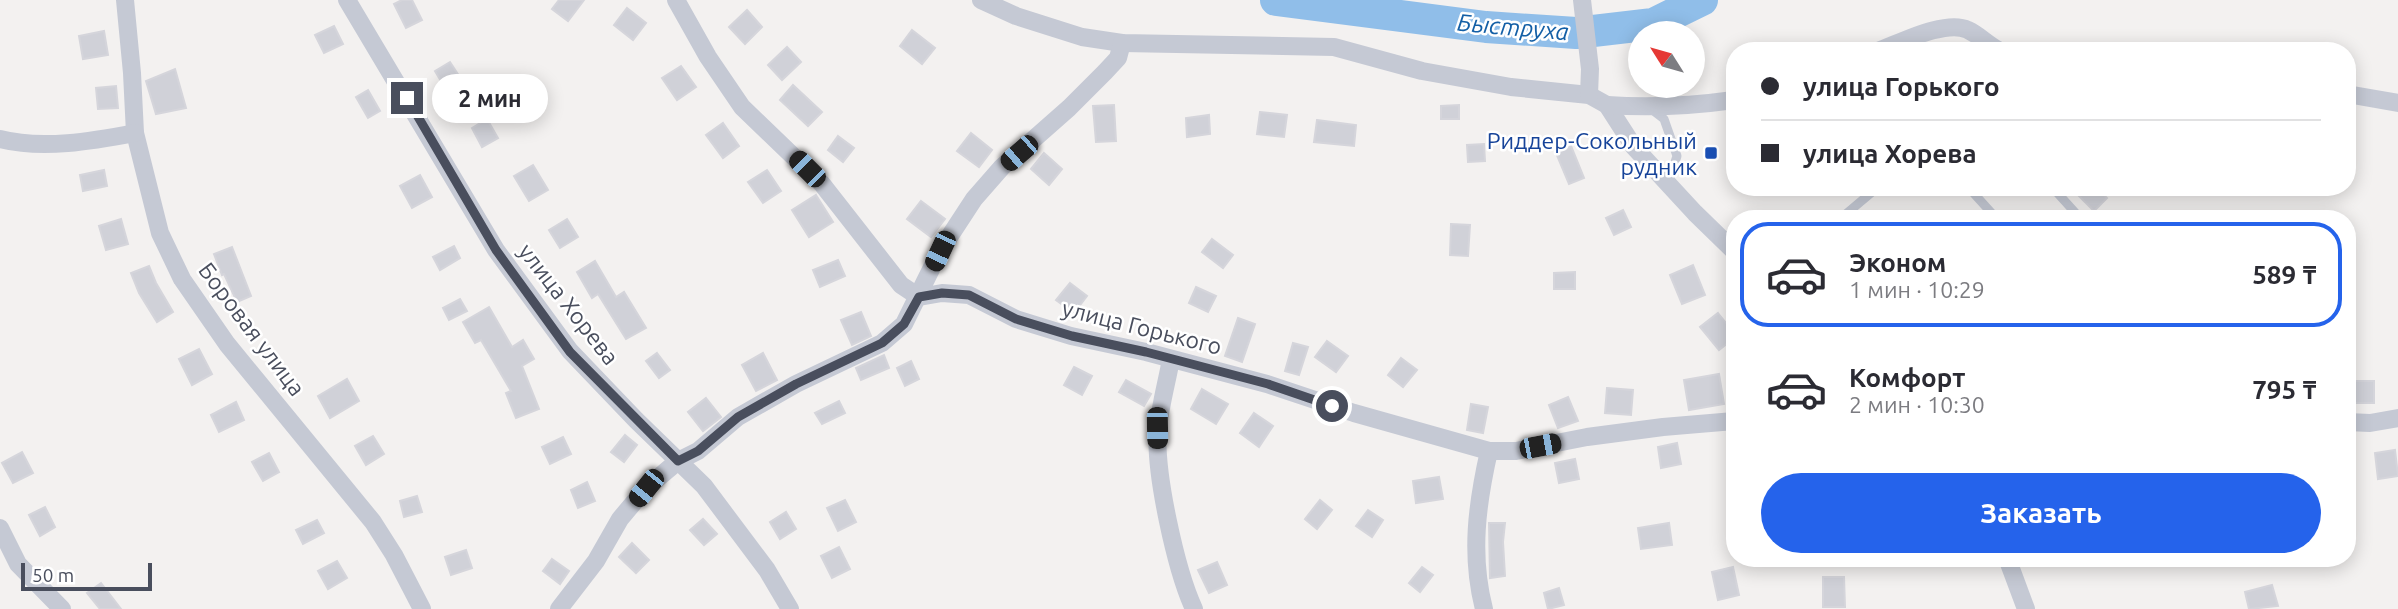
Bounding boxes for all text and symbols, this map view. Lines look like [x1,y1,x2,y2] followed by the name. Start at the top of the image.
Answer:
[1456,9,1570,45] water label: Быструха
[1628,21,1704,98] north arrow
[1628,21,1705,98] map controls
[1803,72,2000,101] text: улица Горького
[432,74,547,122] callout: 2 мин
[391,82,423,114] route end
[458,86,522,111] text: 2 мин
[1487,128,1697,179] place label: Риддер-Сокольный рудник
[997,131,1042,175] car
[1803,139,1977,168] text: улица Хорева
[1703,145,1719,161] marker: Риддер-Сокольный рудник
[785,147,830,191] car
[922,228,959,274] car
[514,239,624,369] street label: улица Хорева
[1765,243,1828,306] icon: car
[1849,248,1946,277] text: Эконом
[194,258,310,400] street label: Боровая улица
[2252,260,2317,289] text: 589 ₸
[1849,277,1985,302] text: 1 мин · 10:29
[1060,295,1224,359] street label: улица Горького
[1765,358,1828,421] icon: car
[1849,363,1965,392] text: Комфорт
[2252,375,2317,404] text: 795 ₸
[1316,390,1348,422] route start
[1849,392,1985,417] text: 2 мин · 10:30
[1147,407,1168,449] car
[1518,432,1563,460] car
[625,465,668,511] car
[1761,473,2321,553] button: Заказать
[21,560,152,592] scale bar
[32,564,74,586] text: 50 m

